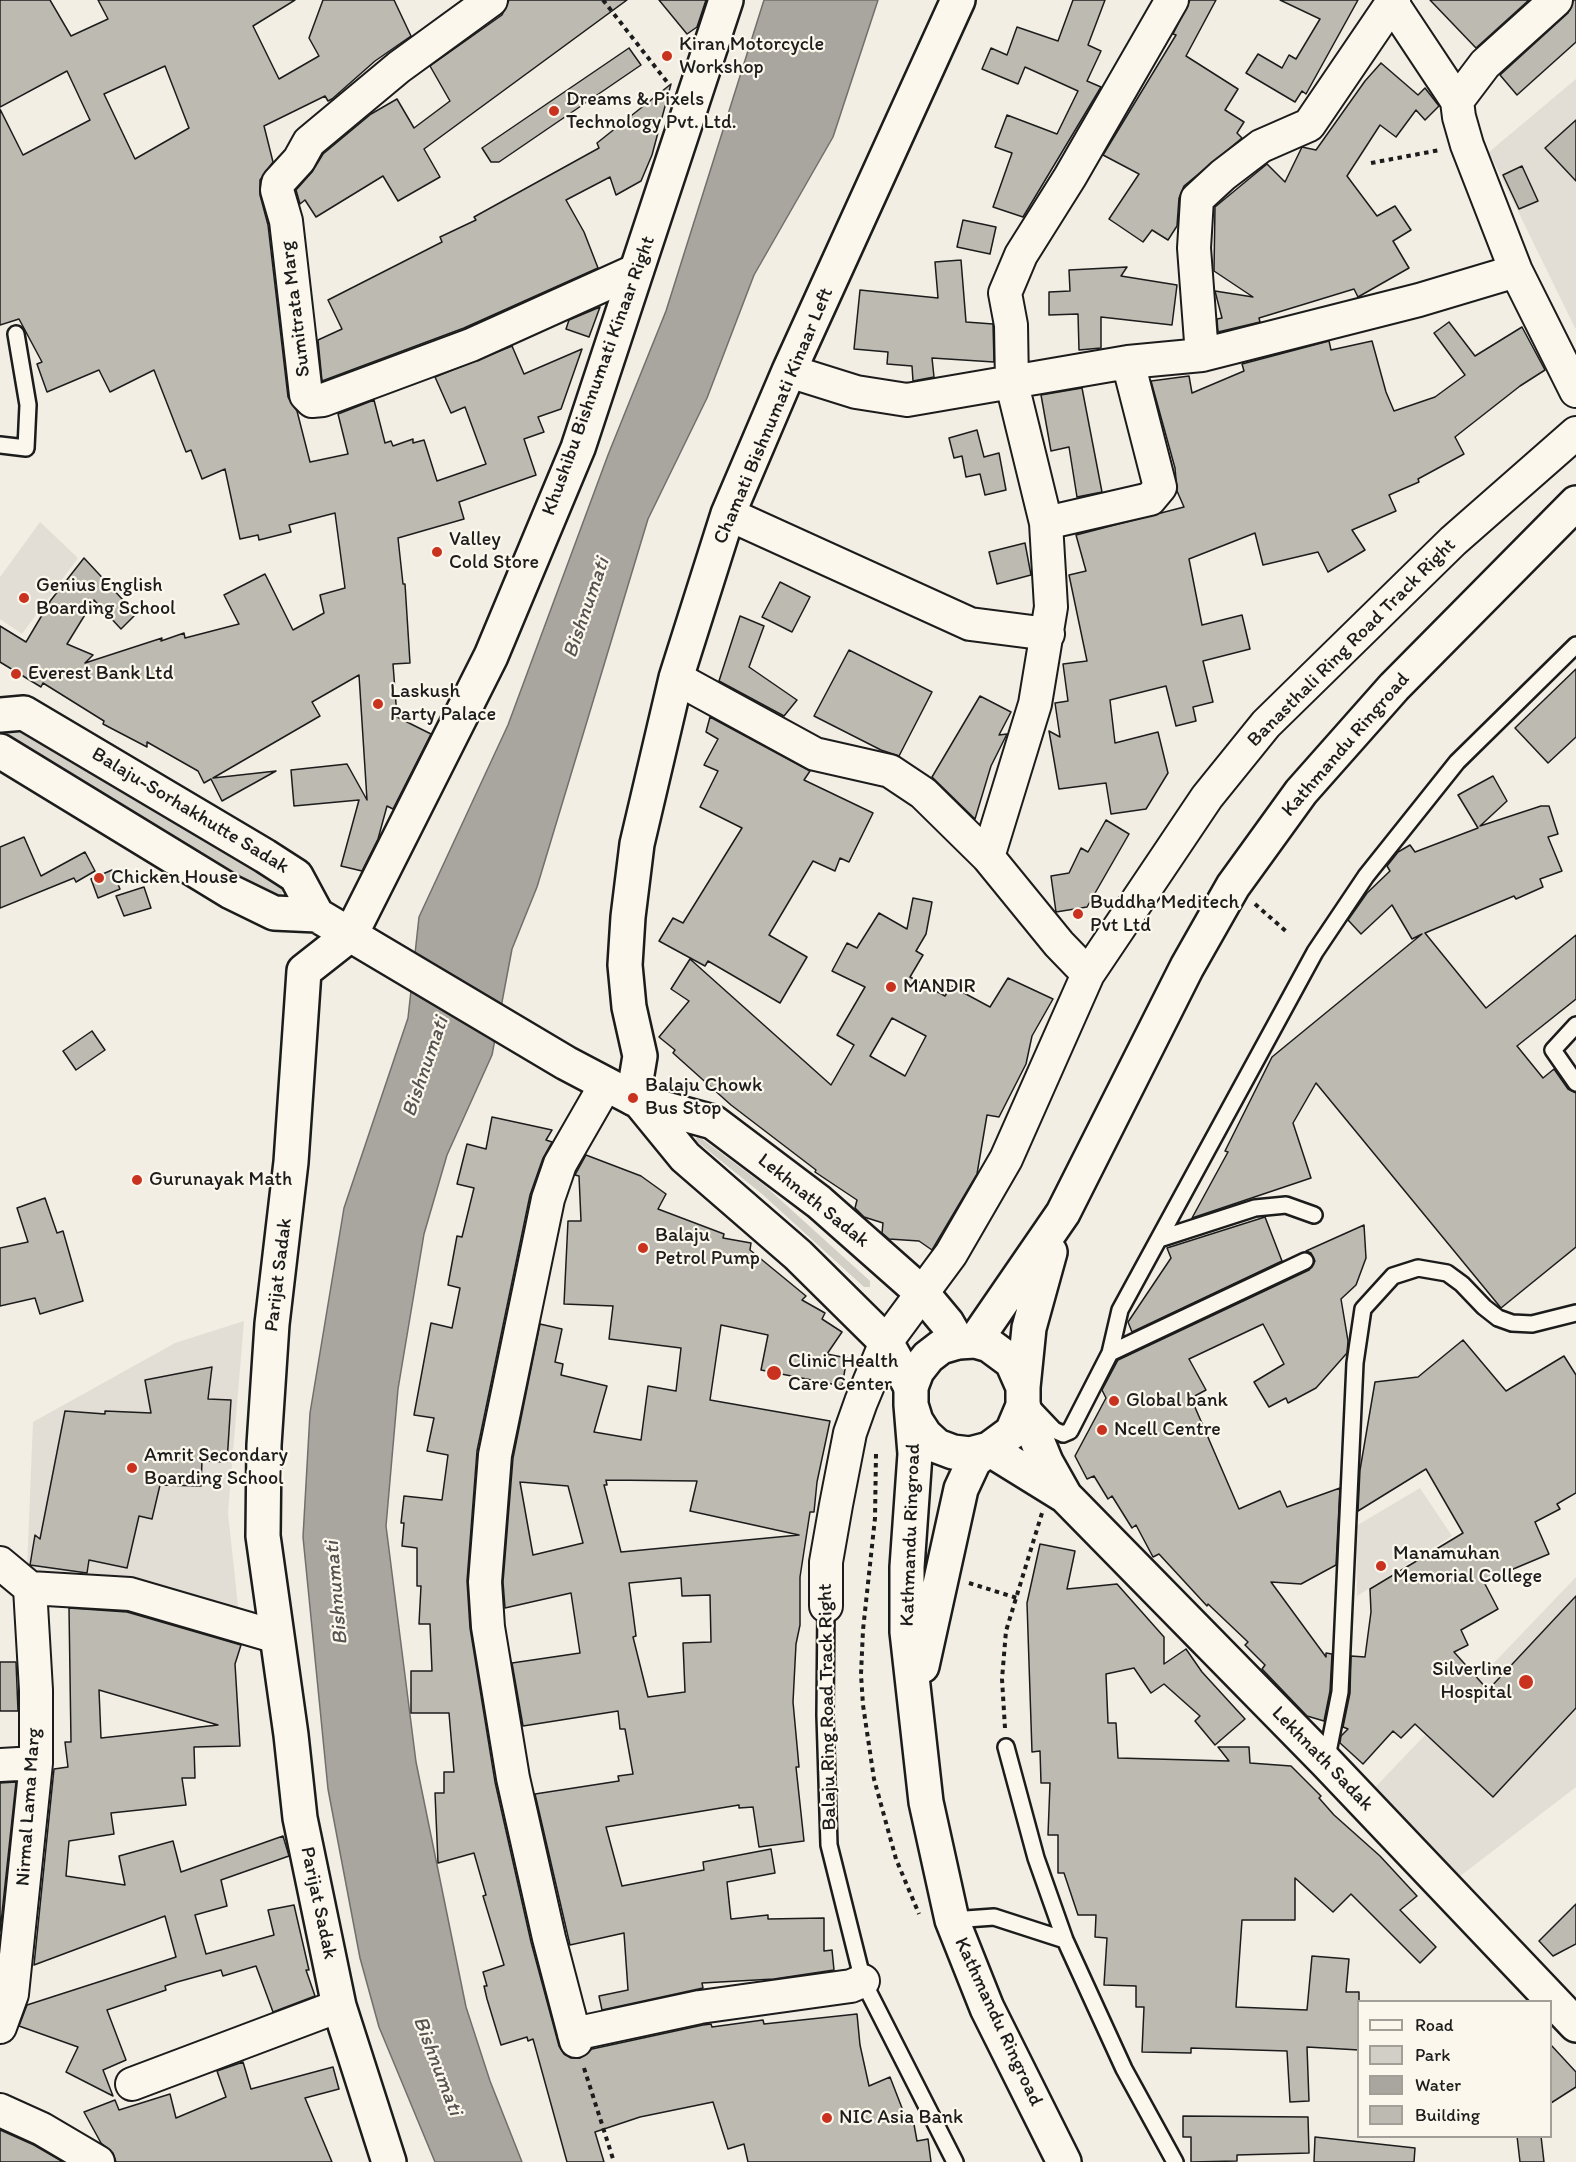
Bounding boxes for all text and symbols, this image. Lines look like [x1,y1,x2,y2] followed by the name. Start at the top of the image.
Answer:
[679,33,824,80] place label: Kiran Motorcycle Workshop
[660,49,674,63] marker: Kiran Motorcycle Workshop
[566,88,737,135] place label: Dreams & Pixels Technology Pvt. Ltd.
[547,104,561,118] marker: Dreams & Pixels Technology Pvt. Ltd.
[537,233,661,519] street label: Khushibu Bishnumati Kinaar Right
[276,240,316,378] street label: Sumitrata Marg
[709,284,839,548] street label: Chamati Bishnumati Kinaar Left
[449,528,539,575] place label: Valley Cold Store
[1243,534,1461,752] street label: Banasthali Ring Road Track Right
[430,545,444,559] marker: Valley Cold Store
[558,555,616,661] water label: Bishnumati
[36,574,176,621] place label: Genius English Boarding School
[17,591,31,605] marker: Genius English Boarding School
[28,662,173,686] place label: Everest Bank Ltd
[9,667,23,681] marker: Everest Bank Ltd
[1277,668,1415,822] street label: Kathmandu Ringroad
[390,680,496,727] place label: Laskush Party Palace
[371,697,385,711] marker: Laskush Party Palace
[87,743,293,879] street label: Balaju-Sorhakhutte Sadak
[111,866,238,890] place label: Chicken House
[92,871,106,885] marker: Chicken House
[1090,891,1239,938] place label: Buddha Meditech Pvt Ltd
[1071,907,1085,921] marker: Buddha Meditech Pvt Ltd
[903,975,976,999] place label: MANDIR
[884,980,898,994] marker: MANDIR
[397,1014,455,1120] water label: Bishnumati
[645,1074,762,1121] place label: Balaju Chowk Bus Stop
[626,1091,640,1105] marker: Balaju Chowk Bus Stop
[752,1149,874,1253] street label: Lekhnath Sadak
[149,1168,292,1192] place label: Gurunayak Math
[130,1173,144,1187] marker: Gurunayak Math
[260,1217,298,1333] street label: Parijat Sadak
[655,1224,760,1271] place label: Balaju Petrol Pump
[636,1241,650,1255] marker: Balaju Petrol Pump
[788,1350,898,1397] place label: Clinic Health Care Center
[765,1364,783,1382] marker: Clinic Health Care Center
[1126,1389,1228,1413] place label: Global bank
[1107,1394,1121,1408] marker: Global bank
[1114,1418,1221,1442] place label: Ncell Centre
[1095,1423,1109,1437] marker: Ncell Centre
[896,1443,926,1627] street label: Kathmandu Ringroad
[144,1444,288,1491] place label: Amrit Secondary Boarding School
[125,1461,139,1475] marker: Amrit Secondary Boarding School
[320,1540,354,1646] water label: Bishnumati
[1393,1542,1542,1589] place label: Manamuhan Memorial College
[1374,1559,1388,1573] marker: Manamuhan Memorial College
[814,1583,842,1831] street label: Balaju Ring Road Track Right
[1432,1658,1512,1705] place label: Silverline Hospital
[1517,1673,1535,1691] marker: Silverline Hospital
[1266,1702,1378,1816] street label: Lekhnath Sadak
[11,1727,47,1887] street label: Nirmal Lama Marg
[294,1845,342,1961] street label: Parijat Sadak
[948,1934,1048,2110] street label: Kathmandu Ringroad
[1357,2000,1552,2138] legend
[407,2013,467,2119] water label: Bishnumati
[1415,2014,1454,2036] text: Road
[1415,2044,1450,2066] text: Park
[1415,2074,1461,2096] text: Water
[1415,2104,1480,2126] text: Building
[839,2106,963,2130] place label: NIC Asia Bank
[820,2111,834,2125] marker: NIC Asia Bank

